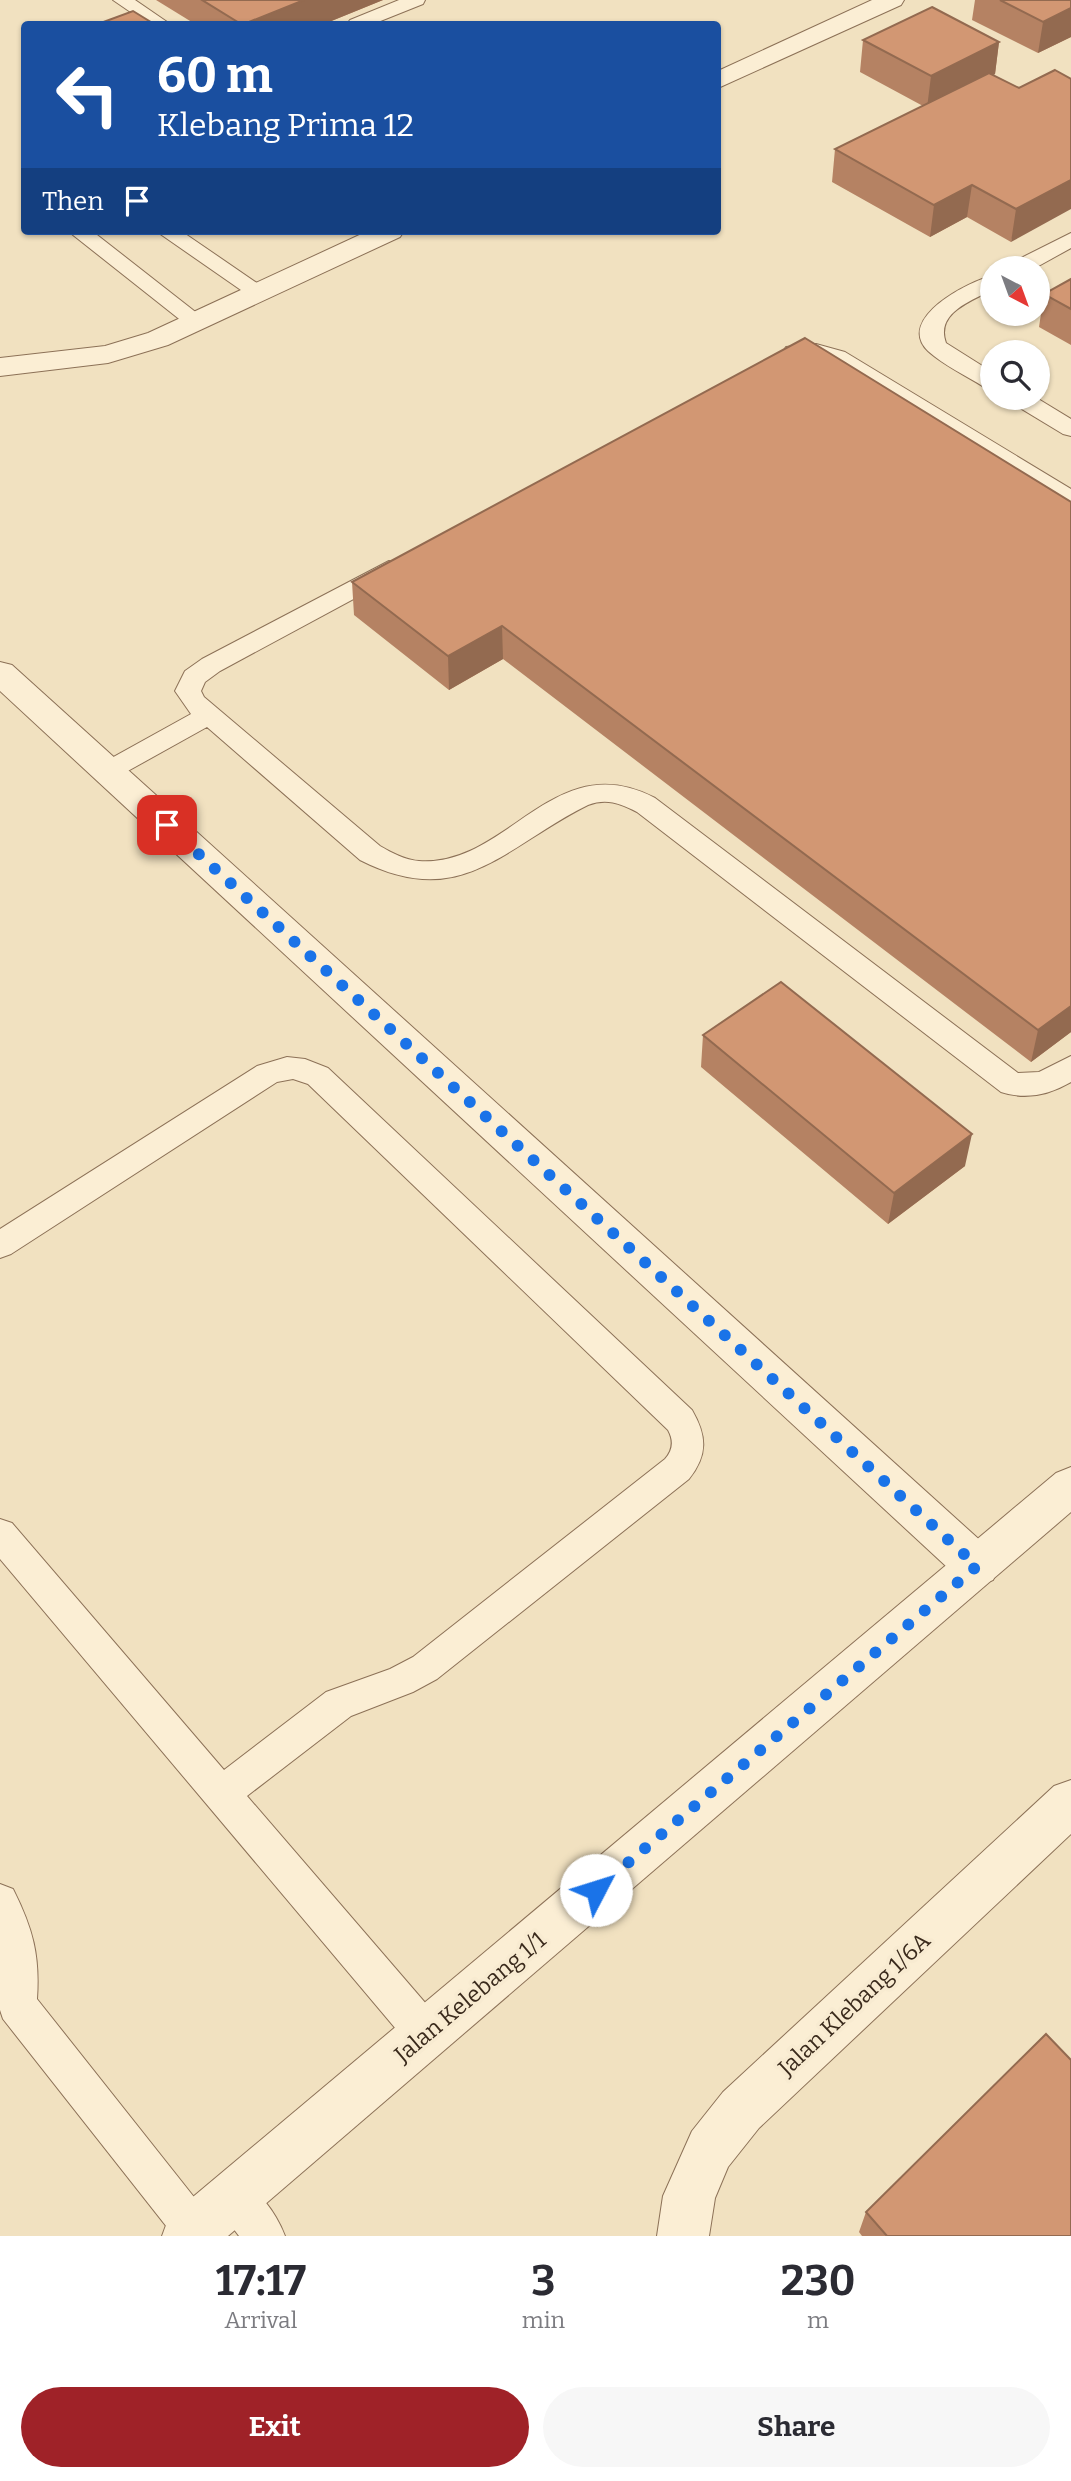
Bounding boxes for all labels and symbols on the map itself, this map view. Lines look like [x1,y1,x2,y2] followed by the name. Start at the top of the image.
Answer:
[980,256,1050,326] north arrow
[137,795,197,855] pin
[559,1853,633,1927] position arrow
[388,1925,552,2069] street label: Jalan Kelebang 1/1
[771,1926,936,2082] street label: Jalan Klebang 1/6A

